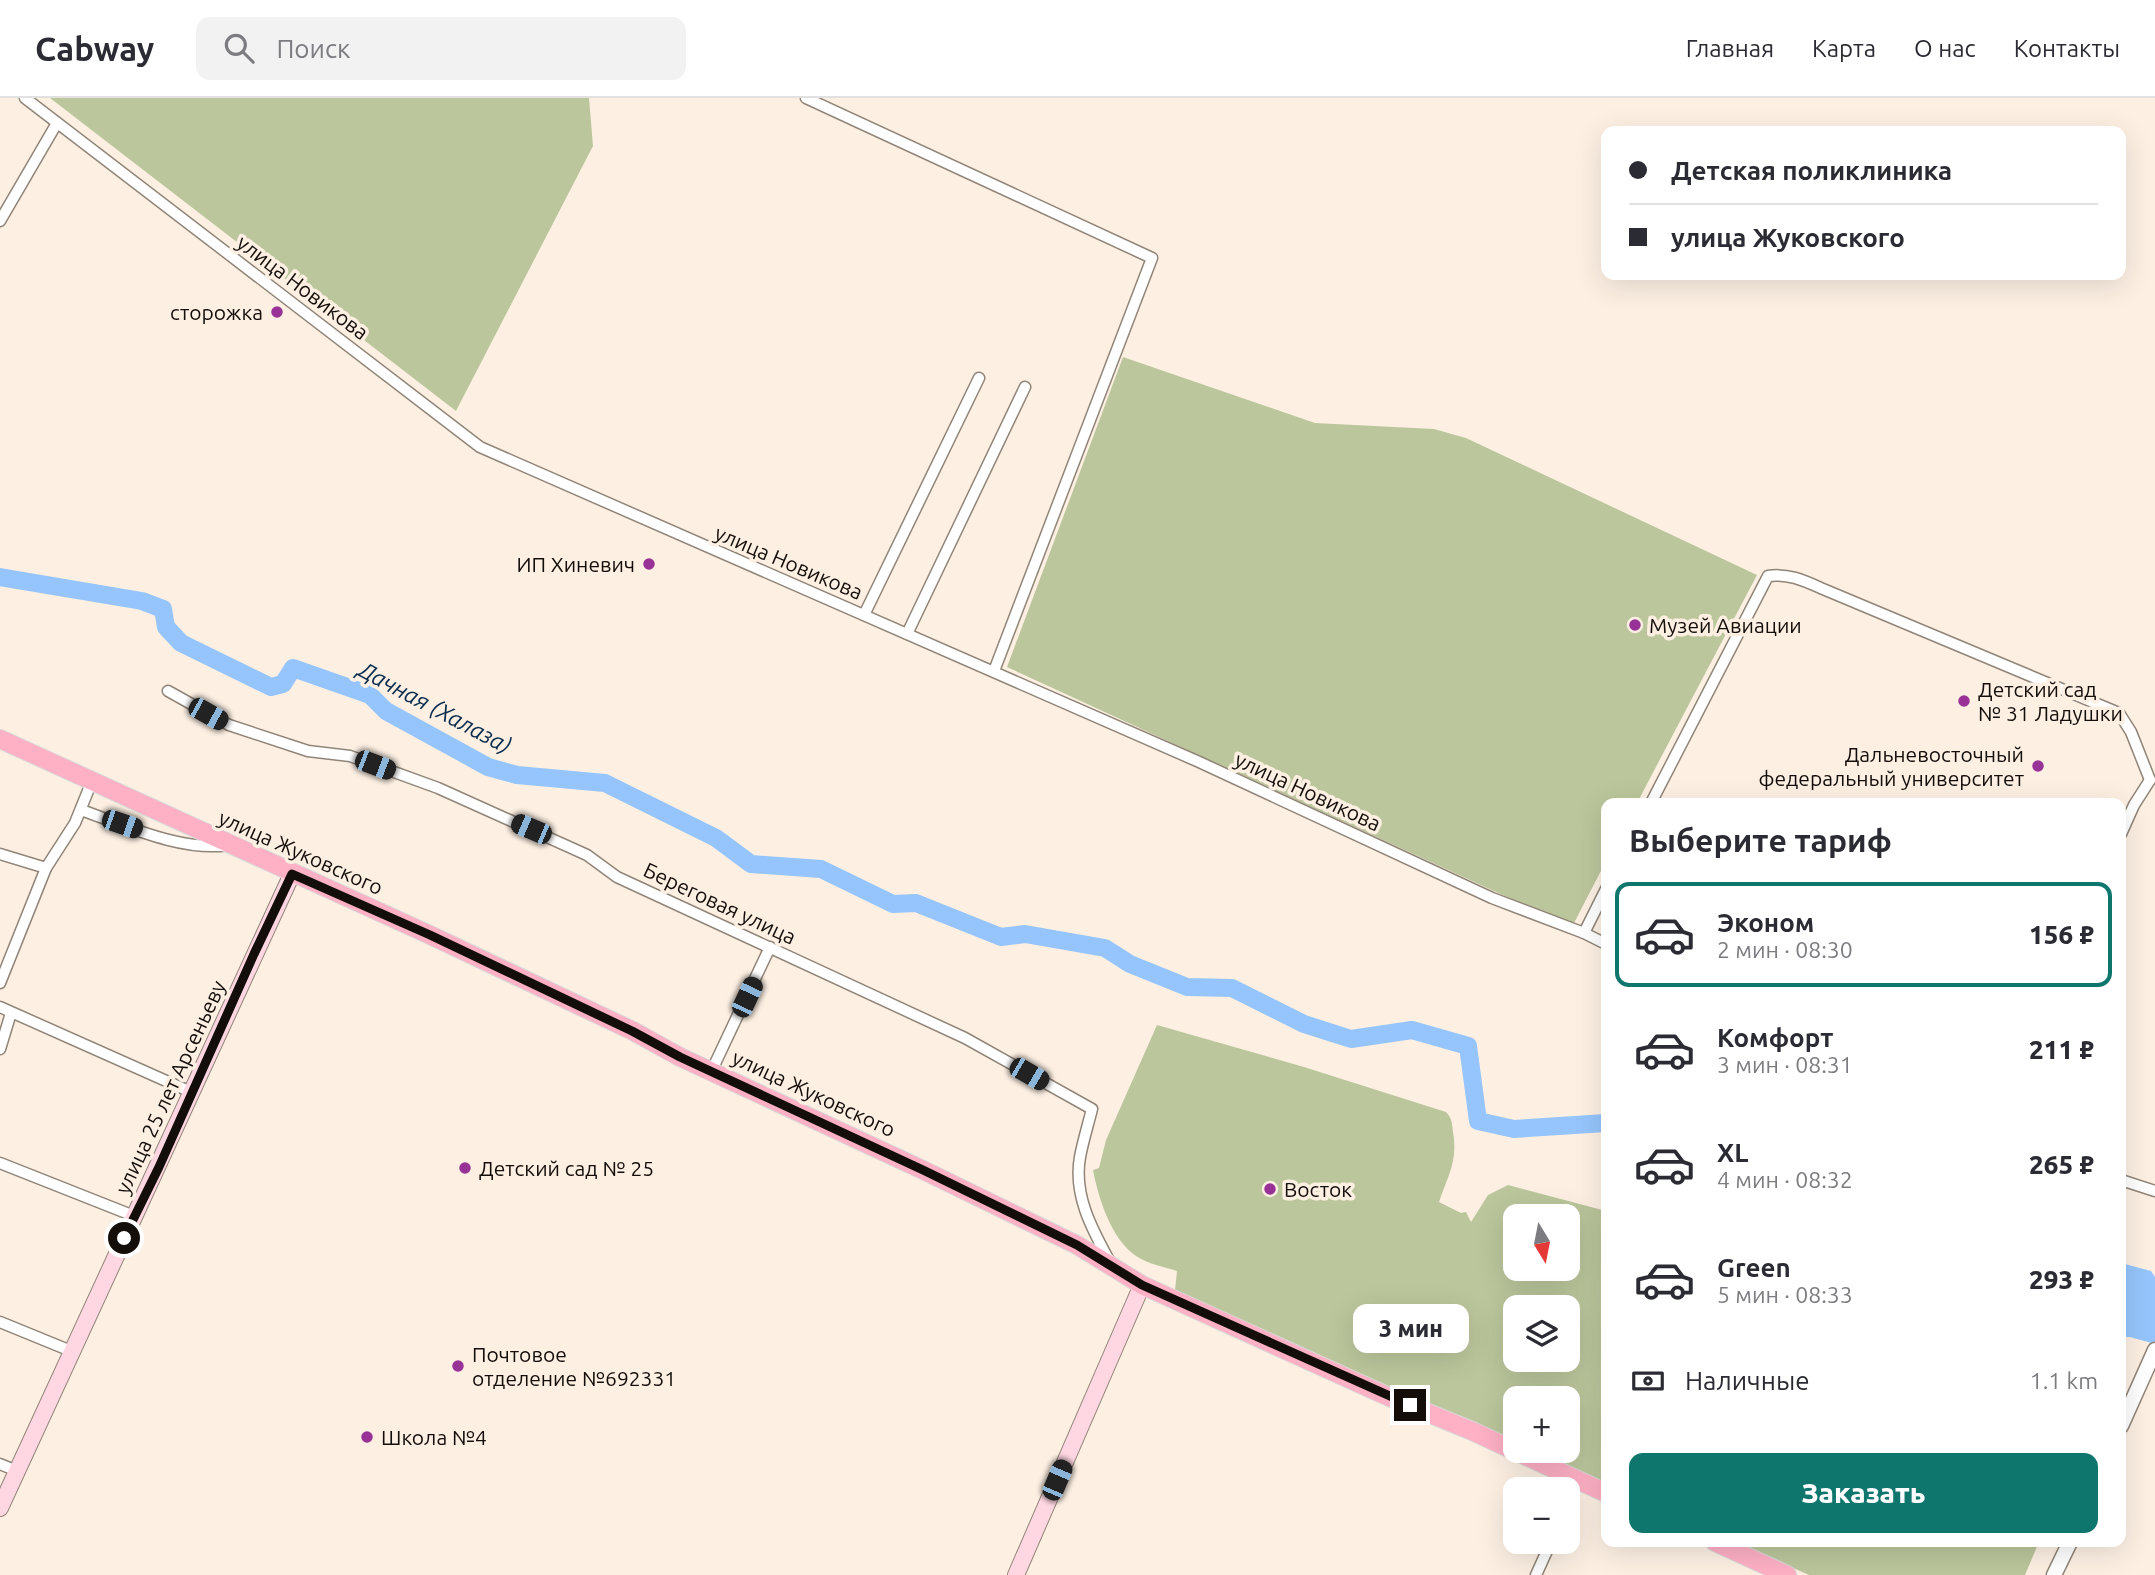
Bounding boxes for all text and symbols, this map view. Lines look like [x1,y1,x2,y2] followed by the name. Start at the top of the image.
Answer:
[196,17,686,80] search box
[220,29,258,67] icon: search
[35,30,154,67] text: Cabway
[276,34,350,63] text: Поиск
[1686,35,1774,62] text: Главная
[1812,35,1876,62] text: Карта
[1914,35,1976,62] text: О нас
[2014,35,2120,62] text: Контакты
[1671,156,1952,185] text: Детская поликлиника
[1671,223,1905,252] text: улица Жуковского
[233,230,373,344] street label: улица Новикова
[170,300,263,324] place label: сторожка
[269,304,285,320] marker: сторожка
[711,520,867,604] street label: улица Новикова
[516,552,635,576] place label: ИП Хиневич
[641,556,657,572] marker: ИП Хиневич
[1649,613,1802,637] place label: Музей Авиации
[1627,617,1643,633] marker: Музей Авиации
[352,655,515,759] water label: Дачная (Халаза)
[1978,677,2123,725] place label: Детский сад № 31 Ладушки
[1956,693,1972,709] marker: Детский сад № 31 Ладушки
[185,695,232,733] car
[1758,742,2025,790] place label: Дальневосточный федеральный университет
[1231,747,1385,835] street label: улица Новикова
[352,748,399,782] car
[2030,758,2046,774] marker: Дальневосточный федеральный университет
[215,805,387,899] street label: улица Жуковского
[99,807,146,841] car
[508,811,555,847] car
[1629,822,1892,858] text: Выберите тариф
[640,857,800,949] street label: Береговая улица
[1633,903,1696,966] icon: car
[1717,908,1814,937] text: Эконом
[2029,920,2094,949] text: 156 ₽
[1717,937,1853,962] text: 2 мин · 08:30
[729,974,766,1020] car
[110,977,230,1197] street label: улица 25 лет Арсеньеву
[1633,1018,1696,1081] icon: car
[1717,1023,1833,1052] text: Комфорт
[2029,1035,2094,1064] text: 211 ₽
[729,1045,899,1141] street label: улица Жуковского
[1717,1052,1853,1077] text: 3 мин · 08:31
[1006,1054,1053,1094] car
[1633,1133,1696,1196] icon: car
[1717,1138,1748,1167] text: XL
[2029,1150,2094,1179] text: 265 ₽
[479,1156,654,1180] place label: Детский сад № 25
[457,1160,473,1176] marker: Детский сад № 25
[1717,1167,1853,1192] text: 4 мин · 08:32
[1284,1177,1352,1201] place label: Восток
[1262,1181,1278,1197] marker: Восток
[1503,1204,1580,1281] north arrow
[1503,1204,1580,1554] map controls
[108,1222,140,1254] route start
[1633,1248,1696,1311] icon: car
[1717,1253,1791,1282] text: Green
[2029,1265,2094,1294] text: 293 ₽
[1717,1282,1853,1307] text: 5 мин · 08:33
[1503,1295,1580,1372] button: layers
[1352,1304,1468,1352] callout: 3 мин
[1379,1316,1443,1341] text: 3 мин
[472,1342,676,1390] place label: Почтовое отделение №692331
[450,1358,466,1374] marker: Почтовое отделение №692331
[1629,1362,1667,1400] icon: cash
[1685,1366,1810,1395] text: Наличные
[2030,1368,2098,1393] text: 1.1 km
[1503,1386,1580,1463] button: +
[1394,1389,1426,1421] route end
[381,1425,487,1449] place label: Школа №4
[359,1429,375,1445] marker: Школа №4
[1629,1453,2098,1533] button: Заказать
[1040,1457,1075,1503] car
[1503,1477,1580,1554] button: −

